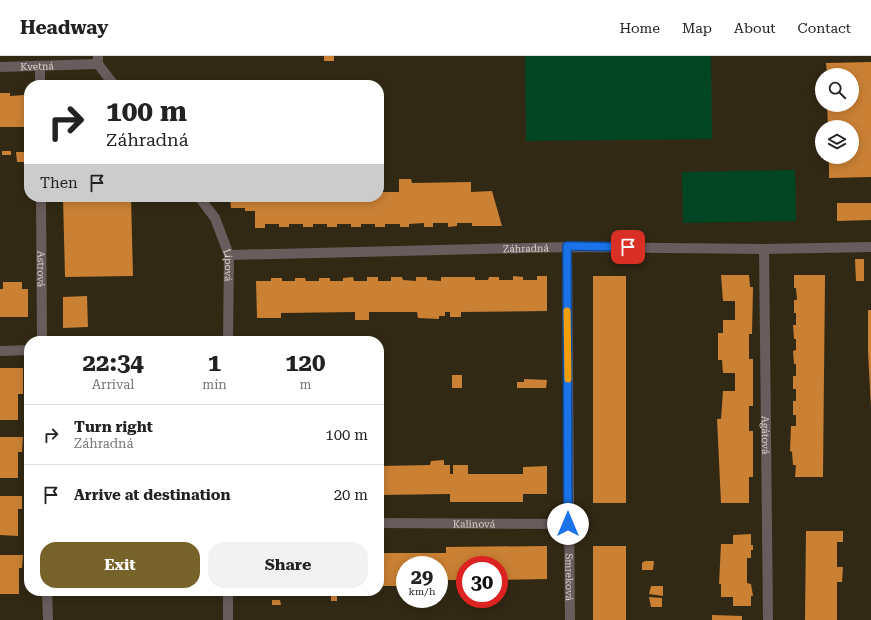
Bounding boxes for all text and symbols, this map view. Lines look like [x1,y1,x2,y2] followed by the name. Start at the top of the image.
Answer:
[20,16,109,39] text: Headway
[619,20,660,36] text: Home
[682,20,712,36] text: Map
[734,20,776,36] text: About
[798,20,851,36] text: Contact
[20,60,54,72] street label: Kvetná
[815,68,859,164] map controls
[815,68,859,112] button: search
[106,95,187,128] text: 100 m
[40,96,92,148] icon: right
[815,120,859,164] button: layers
[106,129,188,150] text: Záhradná
[86,172,108,194] icon: arrive
[40,174,78,192] text: Then
[611,230,645,264] pin
[617,236,639,258] icon: arrive
[503,242,550,254] street label: Záhradná
[222,247,235,282] street label: Lipová
[36,251,47,288] street label: Astrová
[83,349,144,377] text: 22:34
[208,349,221,377] text: 1
[285,349,326,377] text: 120
[92,377,134,392] text: Arrival
[202,377,227,392] text: min
[299,377,311,392] text: m
[760,416,772,455] street label: Agátová
[74,418,153,436] text: Turn right
[40,424,62,446] icon: right
[325,426,368,444] text: 100 m
[74,436,134,451] text: Záhradná
[40,484,62,506] icon: arrive
[74,486,230,504] text: Arrive at destination
[334,486,368,504] text: 20 m
[547,503,589,545] position arrow
[453,518,496,529] street label: Kalinová
[40,542,200,588] button: Exit
[208,542,368,588] button: Share
[564,553,575,602] street label: Smreková
[456,556,508,608] speed limit sign: 30
[411,565,433,589] text: 29
[409,586,435,597] text: km/h

